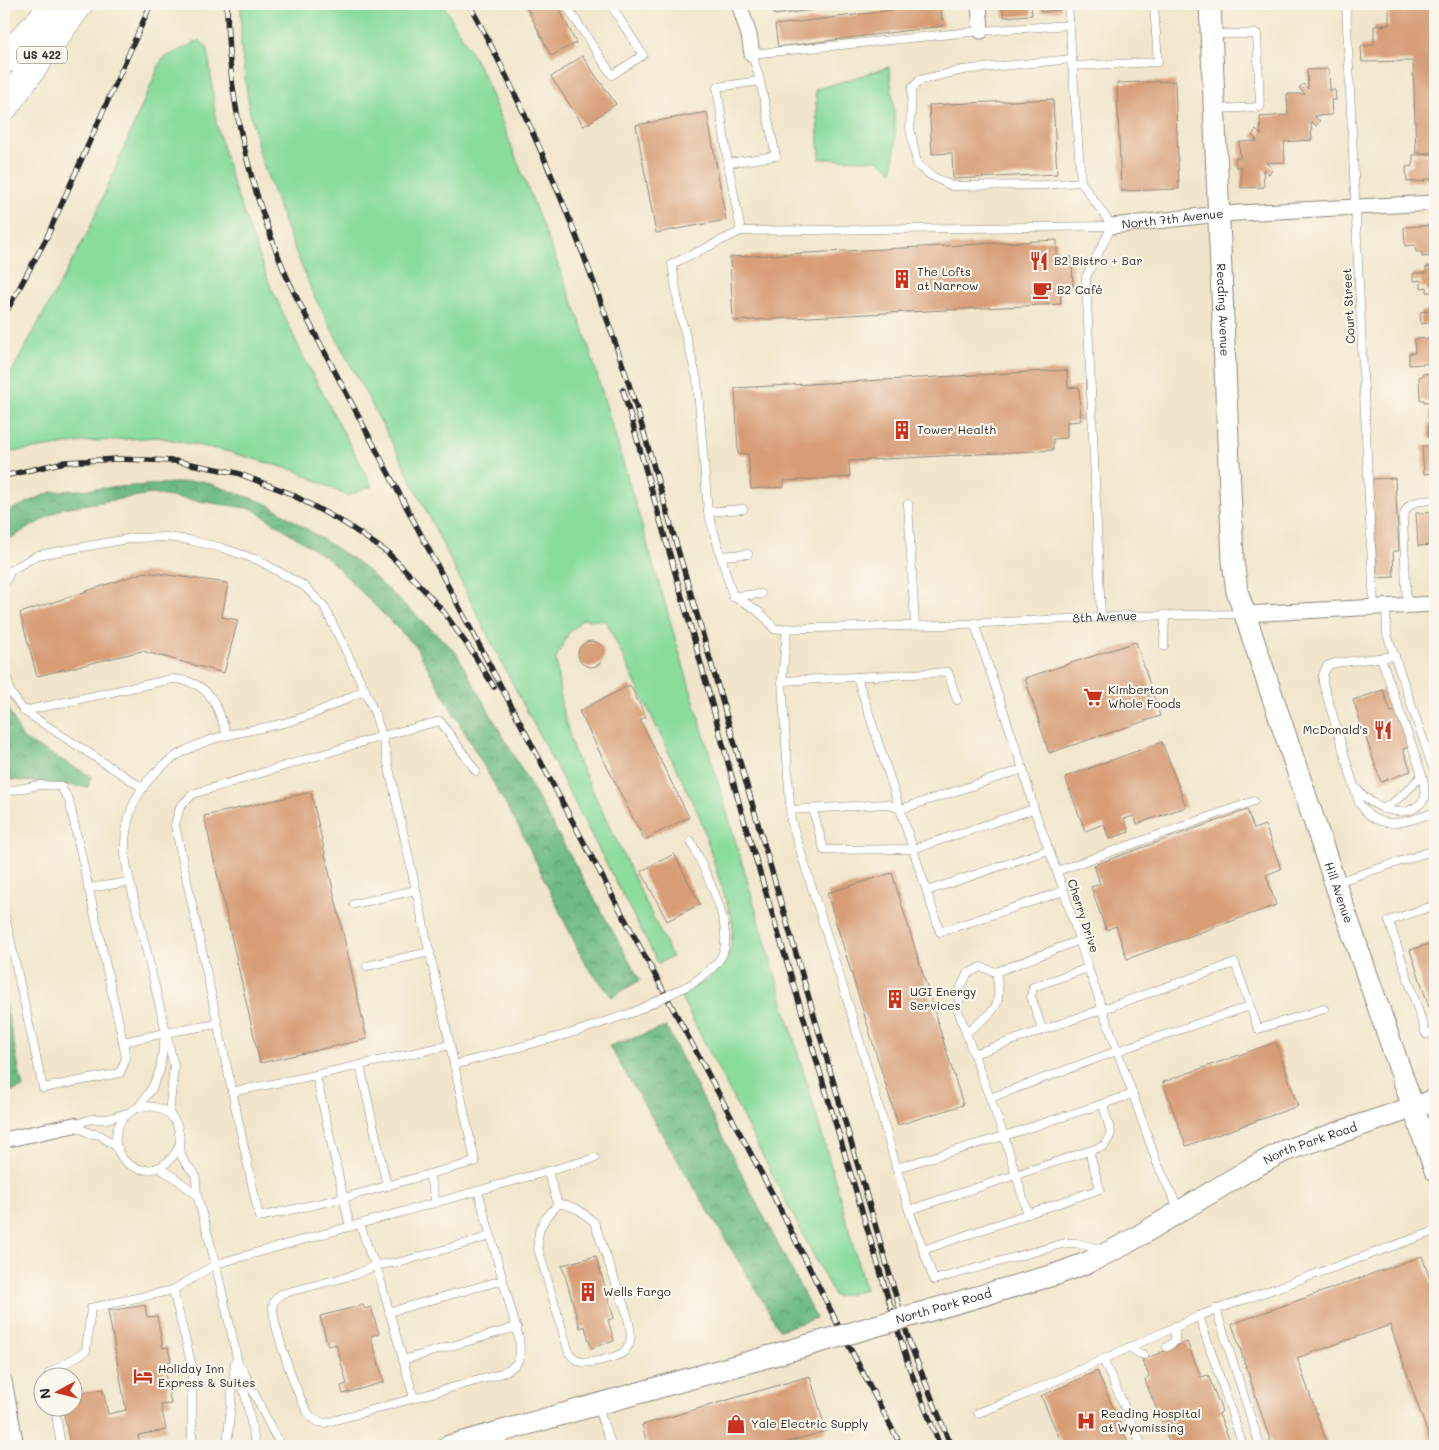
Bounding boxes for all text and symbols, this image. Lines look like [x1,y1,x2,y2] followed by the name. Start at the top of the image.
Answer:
[17,46,67,64] road number: US 422
[1121,205,1224,232] street label: North 7th Avenue
[1028,250,1050,272] restaurant icon: B2 Bistro + Bar
[1054,252,1142,268] place label: B2 Bistro + Bar
[917,263,978,293] place label: The Lofts at Narrow
[1214,263,1234,356] street label: Reading Avenue
[891,268,913,290] building icon: The Lofts at Narrow
[1338,268,1358,344] street label: Court Street
[1031,279,1053,301] cafe icon: B2 Café
[1057,281,1103,297] place label: B2 Café
[891,419,913,441] building icon: Tower Health
[917,421,996,437] place label: Tower Health
[1072,607,1137,626] street label: 8th Avenue
[1108,681,1181,711] place label: Kimberton Whole Foods
[1082,686,1104,708] supermarket icon: Kimberton Whole Foods
[1372,719,1394,741] restaurant icon: McDonald's
[1303,721,1368,737] place label: McDonald's
[1321,860,1357,925] street label: Hill Avenue
[1065,877,1103,955] street label: Cherry Drive
[910,983,976,1013] place label: UGI Energy Services
[884,988,906,1010] building icon: UGI Energy Services
[1260,1118,1359,1168] street label: North Park Road
[577,1281,599,1303] building icon: Wells Fargo
[603,1283,671,1299] place label: Wells Fargo
[894,1284,993,1327] street label: North Park Road
[158,1360,256,1390] place label: Holiday Inn Express & Suites
[132,1365,154,1387] hotel icon: Holiday Inn Express & Suites
[32,1368,82,1418] north arrow
[35,1387,55,1400] text: N
[1101,1405,1201,1435] place label: Reading Hospital at Wyomissing
[1075,1410,1097,1432] hospital icon: Reading Hospital at Wyomissing
[725,1413,747,1435] shop icon: Yale Electric Supply
[751,1415,868,1431] place label: Yale Electric Supply

